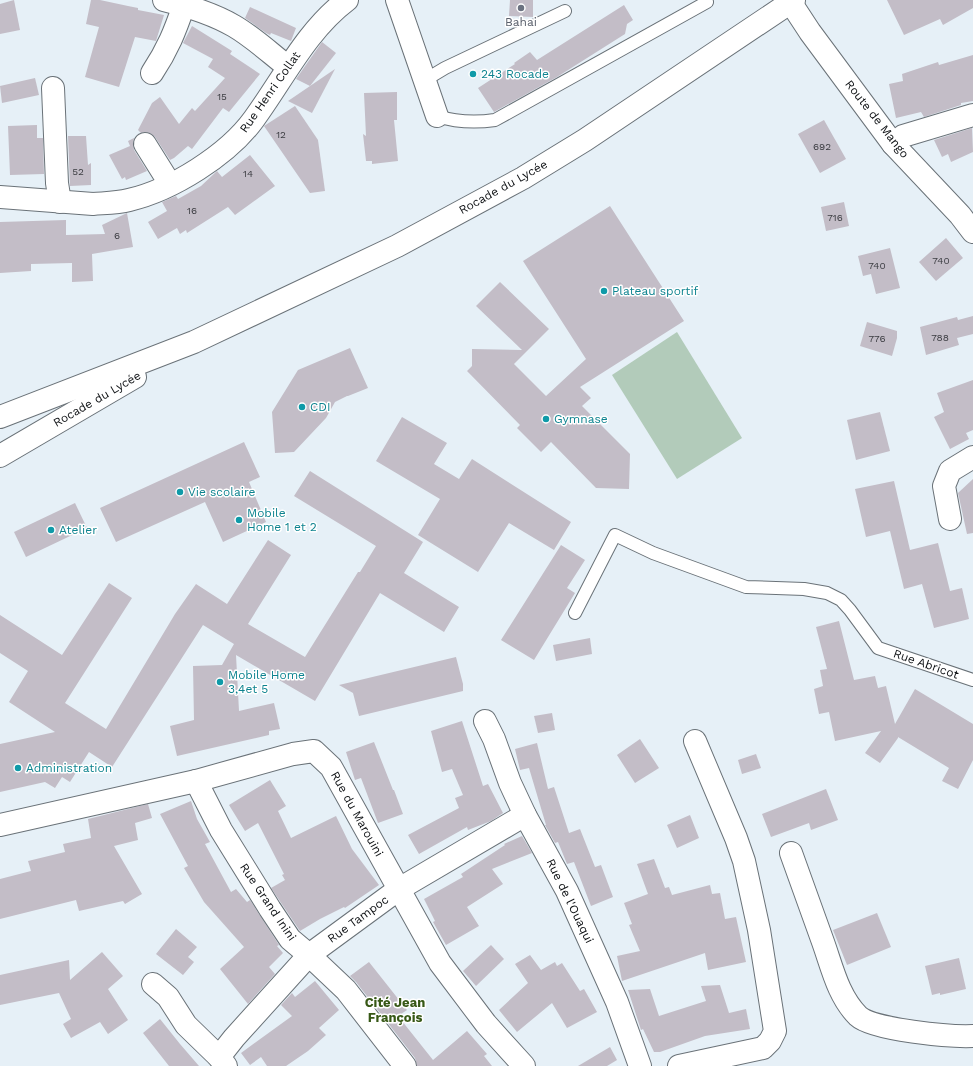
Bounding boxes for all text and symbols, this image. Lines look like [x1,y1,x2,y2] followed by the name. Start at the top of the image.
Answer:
[516,3,526,13] marker: Bahai
[505,15,537,29] place label: Bahai
[237,49,303,135] street label: Rue Henri Collat
[481,67,549,81] place label: 243 Rocade
[468,69,478,79] marker: 243 Rocade
[842,77,912,161] street label: Route de Mango
[217,91,227,102] house number: 15
[276,129,286,140] house number: 12
[813,141,831,152] house number: 692
[456,157,550,217] street label: Rocade du Lycée
[72,166,84,177] house number: 52
[243,168,253,179] house number: 14
[187,205,197,216] house number: 16
[827,212,843,223] house number: 716
[114,230,120,241] house number: 6
[932,255,950,266] house number: 740
[868,260,886,271] house number: 740
[612,284,699,298] place label: Plateau sportif
[599,286,609,296] marker: Plateau sportif
[931,332,949,343] house number: 788
[868,333,886,344] house number: 776
[51,368,143,430] street label: Rocade du Lycée
[310,400,330,414] place label: CDI
[297,402,307,412] marker: CDI
[554,412,608,426] place label: Gymnase
[541,414,551,424] marker: Gymnase
[188,485,256,499] place label: Vie scolaire
[175,487,185,497] marker: Vie scolaire
[247,506,317,534] place label: Mobile Home 1 et 2
[234,515,244,525] marker: Mobile Home 1 et 2
[59,523,97,537] place label: Atelier
[46,525,56,535] marker: Atelier
[891,646,961,682] street label: Rue Abricot
[228,668,305,696] place label: Mobile Home 3,4et 5
[215,677,225,687] marker: Mobile Home 3,4et 5
[26,761,112,775] place label: Administration
[13,763,23,773] marker: Administration
[328,769,386,859] street label: Rue du Marouini
[543,856,597,946] street label: Rue de l'Ouaqui
[237,861,299,943] street label: Rue Grand Inini
[325,892,391,946] street label: Rue Tampoc
[365,995,425,1025] district label: Cité Jean François

